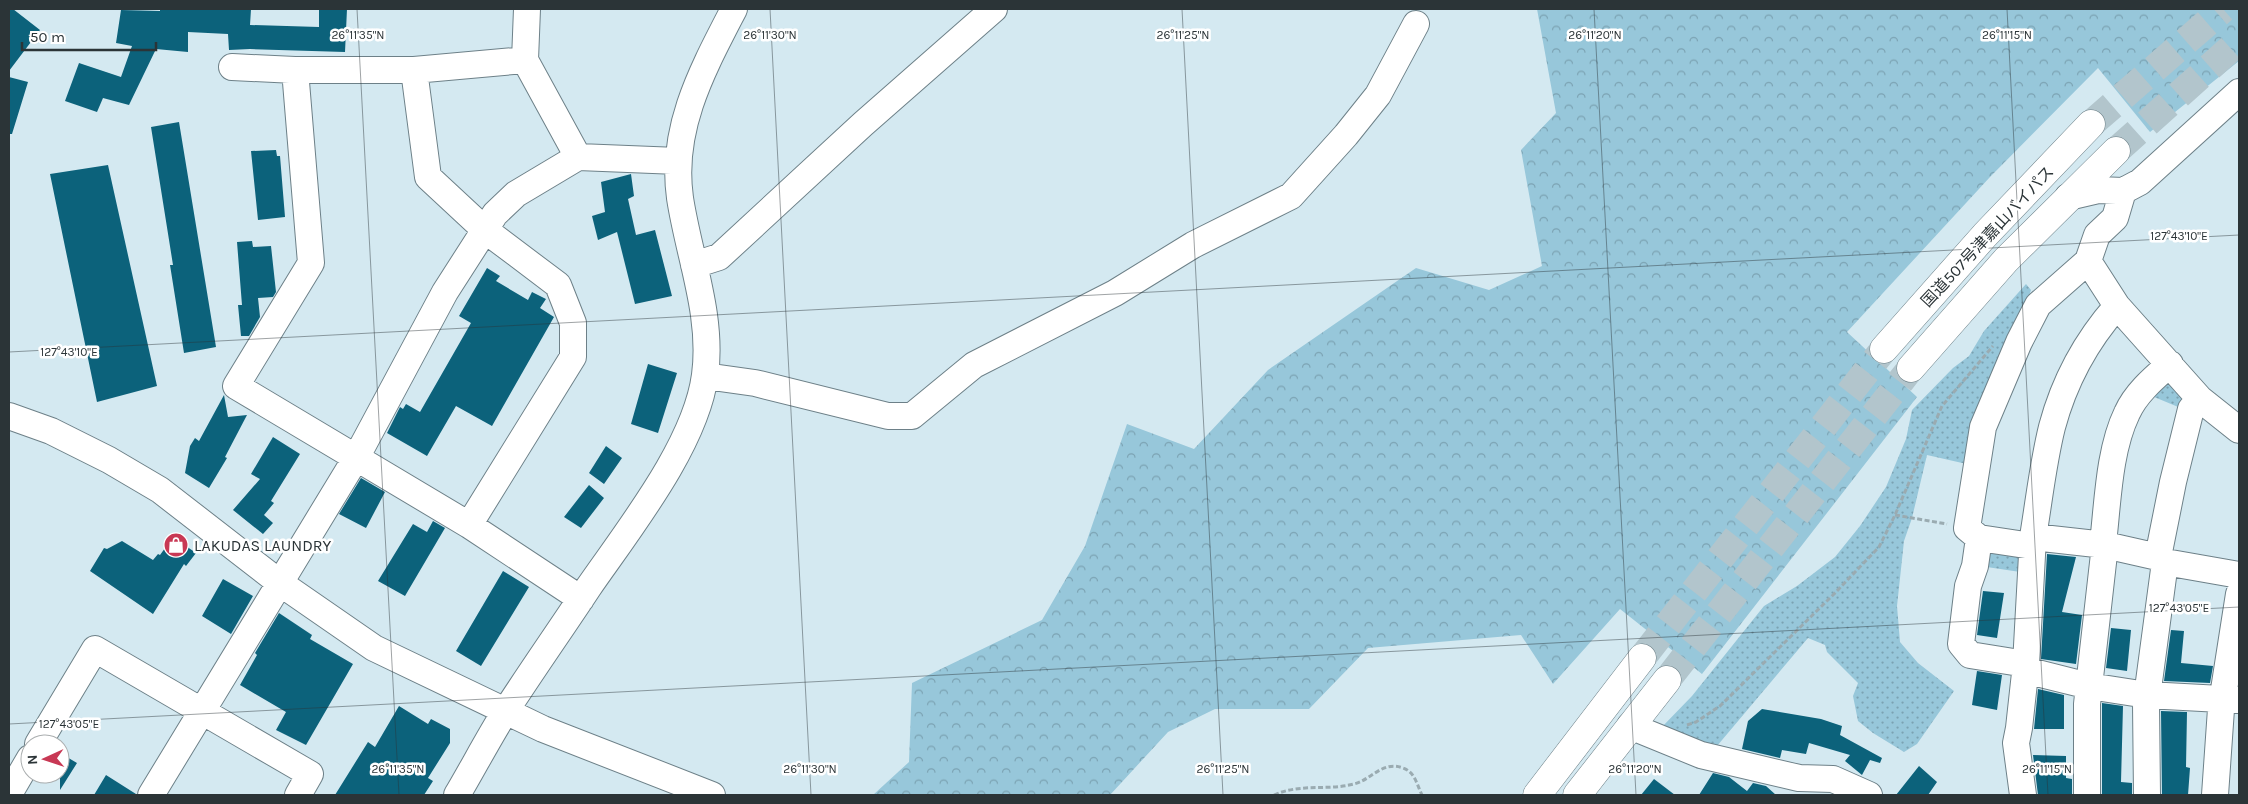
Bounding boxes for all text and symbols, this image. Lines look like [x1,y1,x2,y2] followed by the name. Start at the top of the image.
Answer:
[22,20,156,52] scale bar
[30,28,65,46] text: 50 m
[331,28,385,42] text: 26°11'35"N
[743,28,797,42] text: 26°11'30"N
[1156,28,1210,42] text: 26°11'25"N
[1568,28,1622,42] text: 26°11'20"N
[1982,28,2032,42] text: 26°11'15"N
[1917,162,2058,311] street label: 国道507号津嘉山バイパス
[2150,229,2208,243] text: 127°43'10"E
[40,345,98,359] text: 127°43'10"E
[163,532,189,558] shop icon: LAKUDAS LAUNDRY
[194,536,331,555] place label: LAKUDAS LAUNDRY
[2149,601,2209,615] text: 127°43'05"E
[39,717,99,731] text: 127°43'05"E
[20,734,70,784] north arrow
[24,754,41,765] text: N
[371,762,425,776] text: 26°11'35"N
[783,762,837,776] text: 26°11'30"N
[1196,762,1250,776] text: 26°11'25"N
[1608,762,1662,776] text: 26°11'20"N
[2022,762,2072,776] text: 26°11'15"N

